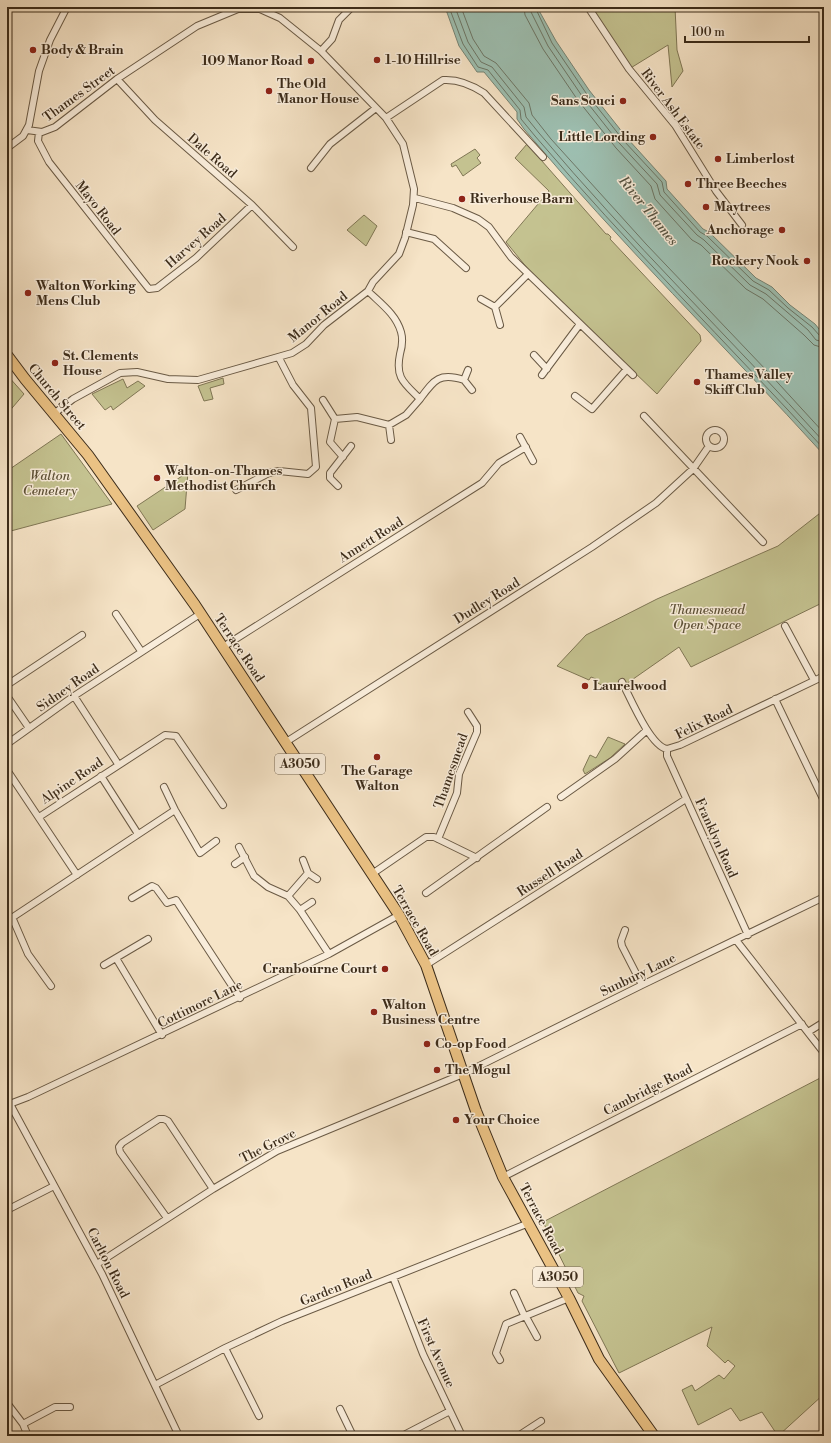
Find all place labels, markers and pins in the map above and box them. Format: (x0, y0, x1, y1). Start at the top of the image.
place label: Body & Brain (41, 42, 124, 58)
marker: Body & Brain (28, 45, 38, 55)
place label: 1-10 Hillrise (385, 52, 461, 68)
place label: 109 Manor Road (202, 53, 303, 69)
marker: 1-10 Hillrise (372, 55, 382, 65)
marker: 109 Manor Road (306, 56, 316, 66)
place label: The Old Manor House (277, 76, 359, 107)
marker: The Old Manor House (264, 86, 274, 96)
place label: Sans Souci (551, 93, 615, 109)
marker: Sans Souci (618, 96, 628, 106)
place label: Little Lording (558, 129, 646, 145)
marker: Little Lording (648, 132, 658, 142)
place label: Limberlost (726, 151, 795, 167)
marker: Limberlost (713, 154, 723, 164)
place label: Three Beeches (696, 176, 787, 192)
marker: Three Beeches (683, 179, 693, 189)
place label: Riverhouse Barn (470, 191, 573, 207)
marker: Riverhouse Barn (457, 194, 467, 204)
place label: Maytrees (714, 199, 771, 215)
marker: Maytrees (701, 202, 711, 212)
place label: Anchorage (706, 222, 774, 238)
marker: Anchorage (777, 225, 787, 235)
place label: Rockery Nook (711, 253, 800, 269)
marker: Rockery Nook (802, 256, 812, 266)
place label: Walton Working Mens Club (35, 278, 136, 309)
marker: Walton Working Mens Club (23, 288, 33, 298)
place label: St. Clements House (63, 348, 139, 379)
marker: St. Clements House (50, 358, 60, 368)
place label: Thames Valley Skiff Club (705, 367, 793, 398)
marker: Thames Valley Skiff Club (692, 377, 702, 387)
place label: Walton-on-Thames Methodist Church (164, 463, 283, 494)
marker: Walton-on-Thames Methodist Church (152, 473, 162, 483)
place label: Laurelwood (593, 678, 667, 694)
marker: Laurelwood (580, 681, 590, 691)
marker: The Garage Walton (372, 752, 382, 762)
place label: The Garage Walton (341, 763, 413, 794)
place label: Cranbourne Court (262, 961, 377, 977)
marker: Cranbourne Court (380, 964, 390, 974)
place label: Walton Business Centre (381, 997, 480, 1028)
marker: Walton Business Centre (369, 1007, 379, 1017)
place label: Co-op Food (435, 1036, 507, 1052)
marker: Co-op Food (422, 1039, 432, 1049)
place label: The Mogul (445, 1062, 511, 1078)
marker: The Mogul (432, 1065, 442, 1075)
place label: Your Choice (464, 1112, 540, 1128)
marker: Your Choice (451, 1115, 461, 1125)

